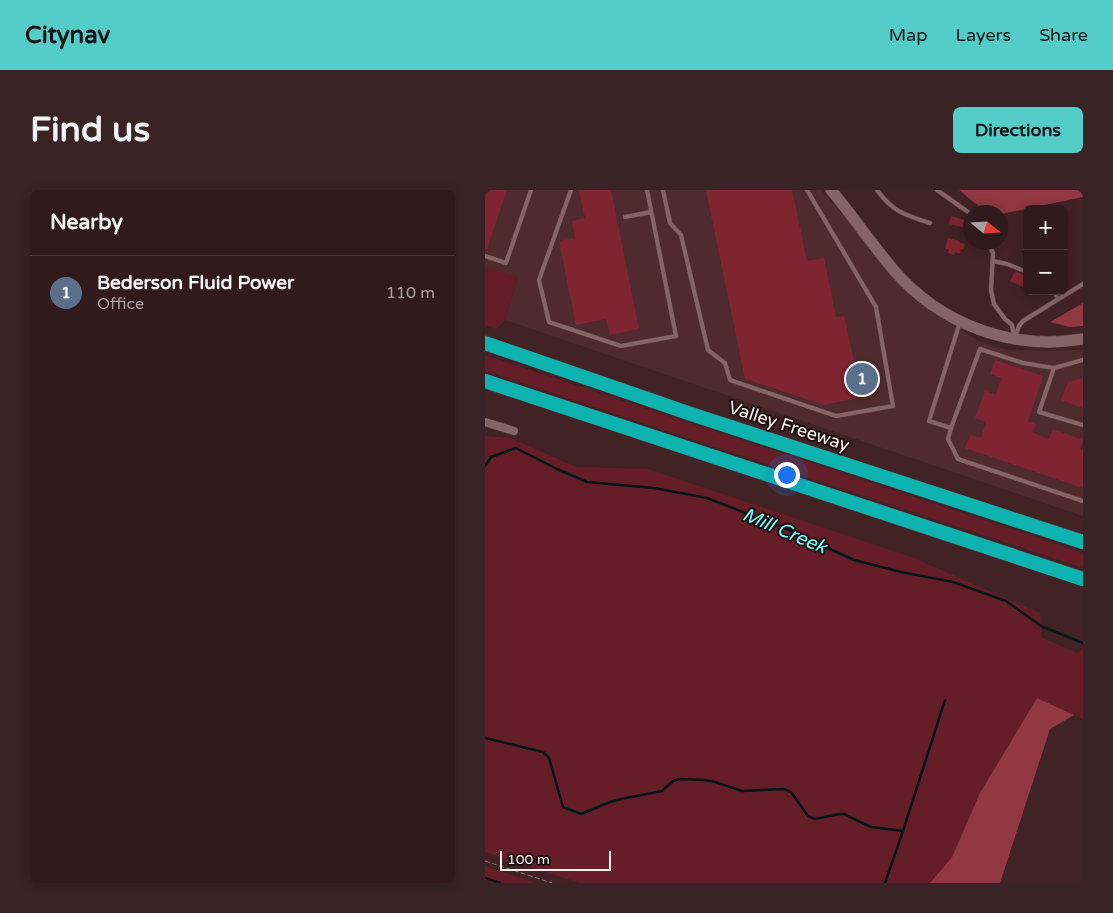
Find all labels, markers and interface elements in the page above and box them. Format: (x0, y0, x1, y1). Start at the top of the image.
text: Citynav (25, 21, 110, 50)
text: Map (889, 24, 928, 46)
text: Layers (956, 24, 1011, 46)
text: Share (1039, 24, 1088, 46)
button: Directions (953, 107, 1083, 153)
text: Find us (30, 109, 150, 151)
north arrow (963, 205, 1008, 250)
map controls (1023, 205, 1068, 295)
button: + (1023, 205, 1068, 250)
text: Nearby (50, 210, 123, 235)
button: − (1023, 250, 1068, 295)
text: Bederson Fluid Power (97, 272, 294, 294)
text: 1 (61, 283, 71, 303)
text: 110 m (386, 283, 435, 303)
text: Office (97, 294, 144, 314)
pin: 1 (846, 360, 878, 398)
street label: Valley Freeway (726, 396, 853, 456)
your location (774, 462, 800, 488)
water label: Mill Creek (739, 503, 831, 559)
scale bar (500, 848, 611, 871)
text: 100 m (507, 851, 550, 868)

